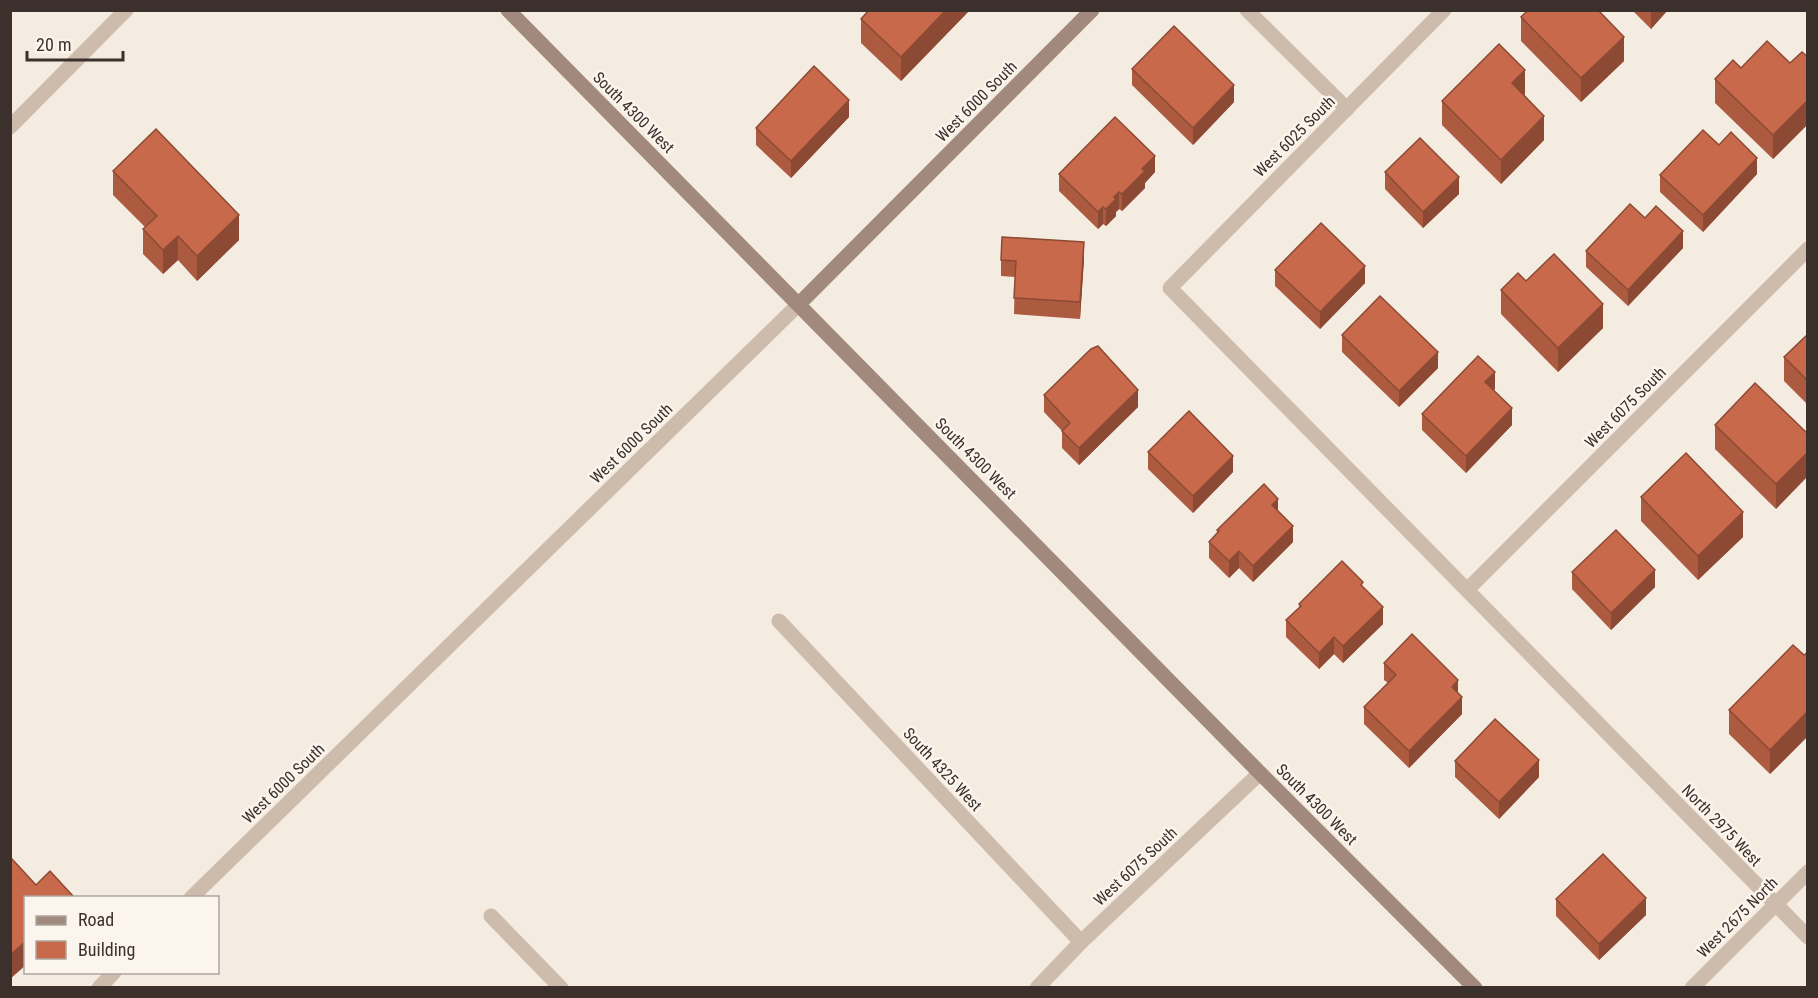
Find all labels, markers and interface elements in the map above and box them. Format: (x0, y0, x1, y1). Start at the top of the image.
scale bar (27, 24, 123, 62)
text: 20 m (36, 34, 71, 55)
street label: West 6000 South (932, 57, 1021, 146)
street label: South 4300 West (589, 68, 678, 157)
street label: West 6025 South (1250, 92, 1339, 181)
street label: West 6075 South (1581, 363, 1670, 452)
street label: West 6000 South (586, 399, 676, 487)
street label: South 4300 West (931, 414, 1020, 503)
street label: South 4325 West (899, 724, 986, 815)
street label: West 6000 South (238, 739, 328, 827)
street label: South 4300 West (1272, 760, 1361, 849)
street label: North 2975 West (1678, 781, 1766, 870)
street label: West 6075 South (1090, 823, 1181, 910)
street label: West 2675 North (1693, 873, 1782, 962)
legend (24, 896, 219, 974)
text: Road (78, 909, 114, 930)
text: Building (78, 939, 135, 960)

